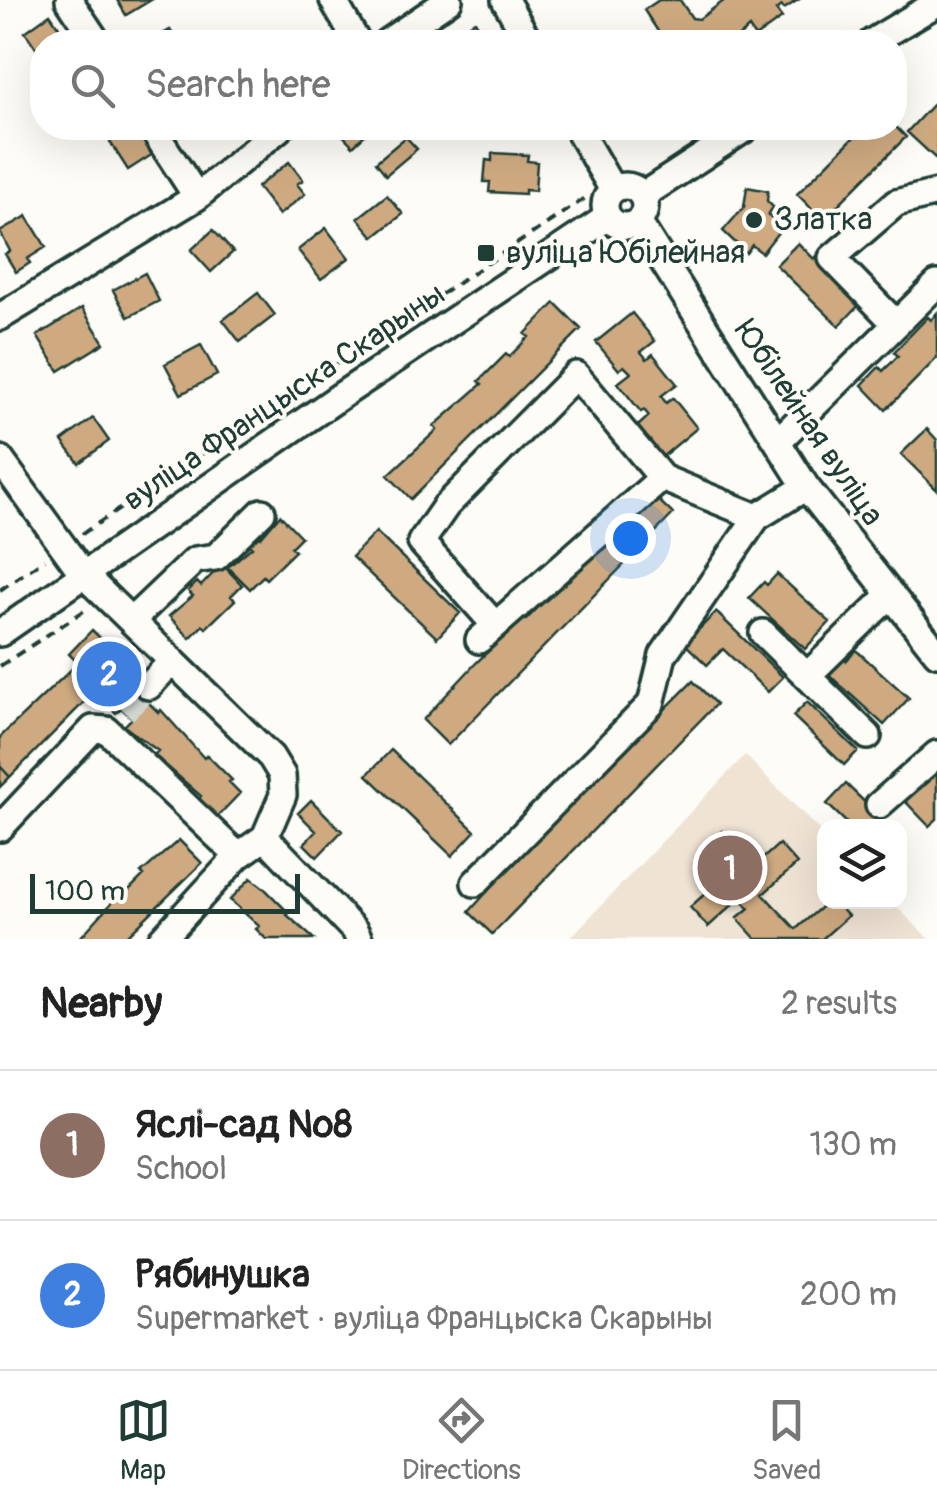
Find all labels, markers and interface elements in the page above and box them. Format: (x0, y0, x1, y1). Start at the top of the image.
search box (30, 30, 907, 140)
icon: search (65, 58, 120, 113)
text: Search here (145, 61, 331, 109)
place label: Златка (774, 200, 872, 240)
marker: Златка (743, 209, 765, 231)
place label: вуліца Юбілейная (506, 233, 745, 273)
marker: вуліца Юбілейная (475, 242, 497, 264)
street label: вуліца Францыска Скарыны (115, 274, 453, 520)
street label: Юбілейная вуліца (726, 313, 892, 533)
your location (605, 513, 656, 564)
pin: 2 (76, 636, 142, 712)
map controls (817, 819, 907, 909)
button: layers (817, 819, 907, 909)
pin: 1 (698, 830, 762, 906)
scale bar (30, 869, 300, 914)
text: 100 m (45, 874, 125, 909)
text: Nearby (40, 978, 162, 1030)
text: 2 results (781, 984, 897, 1024)
text: Яслі-сад №8 (135, 1101, 353, 1149)
text: 1 (66, 1125, 79, 1165)
text: 130 m (809, 1125, 897, 1165)
text: School (135, 1149, 227, 1189)
text: Рябинушка (135, 1251, 310, 1299)
text: 2 (64, 1275, 81, 1315)
text: 200 m (800, 1275, 897, 1315)
text: Supermarket · вуліца Францыска Скарыны (135, 1299, 713, 1339)
tab: Map (116, 1393, 171, 1488)
tab: Directions (402, 1393, 521, 1488)
tab: Saved (752, 1393, 821, 1488)

